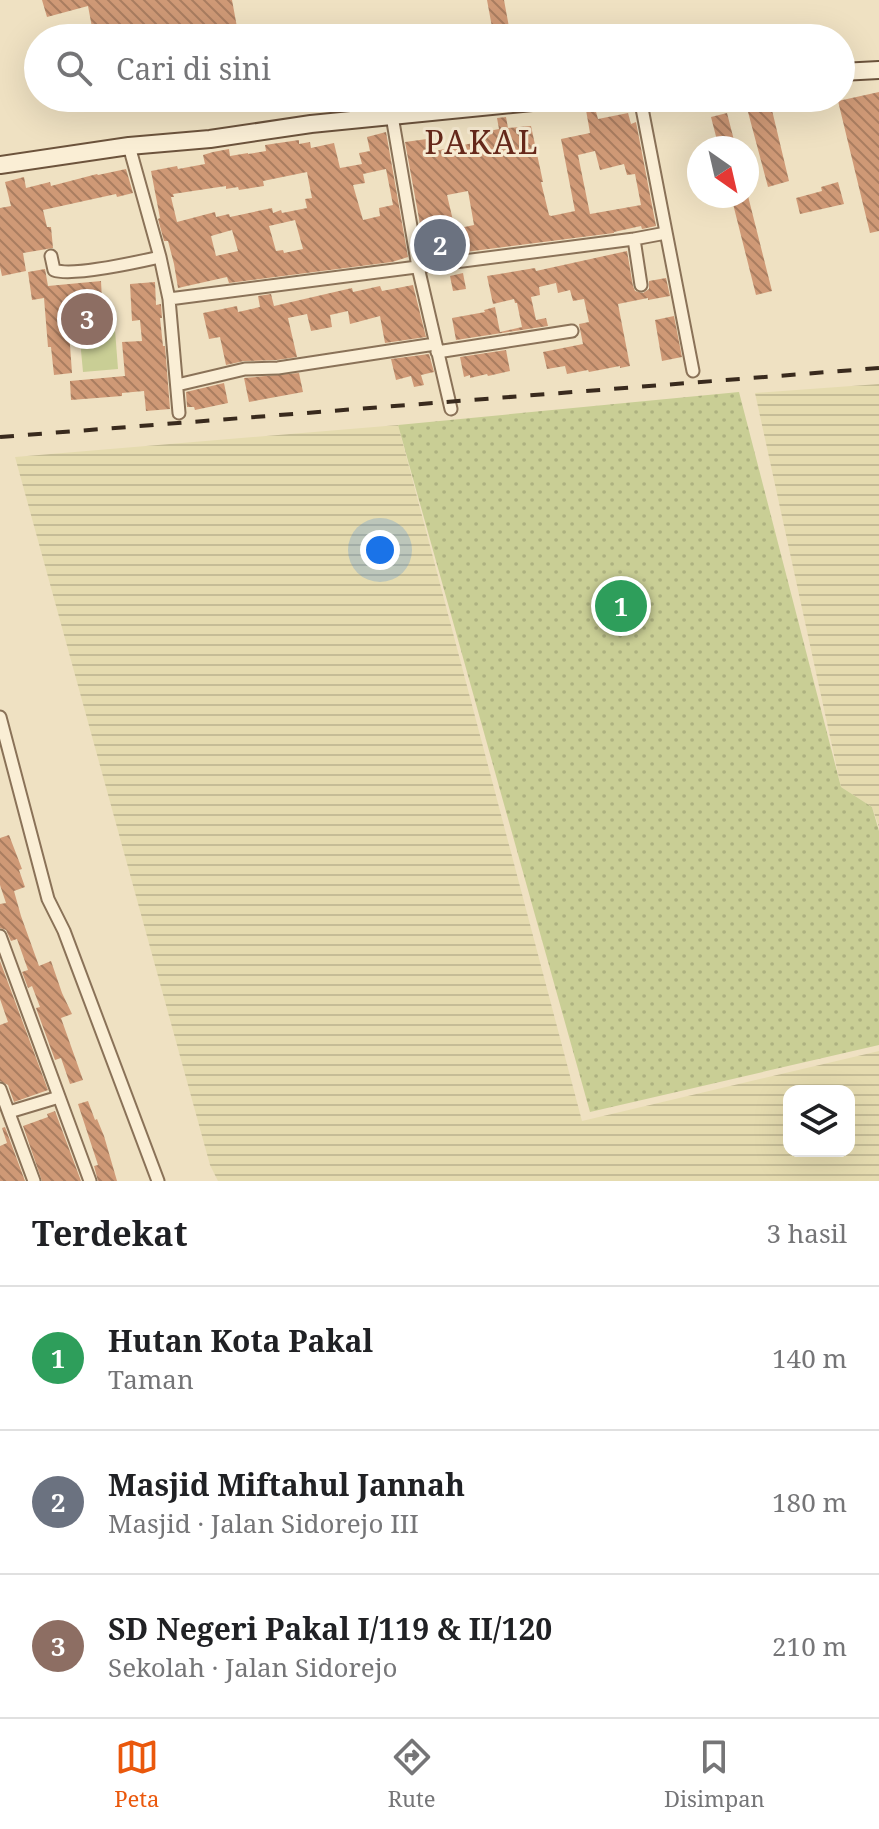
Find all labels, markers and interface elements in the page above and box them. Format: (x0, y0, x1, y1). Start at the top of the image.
search box (24, 24, 855, 112)
icon: search (52, 46, 96, 90)
text: Cari di sini (116, 48, 271, 89)
district label: PAKAL (424, 120, 540, 163)
north arrow (687, 136, 759, 208)
pin: 2 (414, 215, 466, 275)
pin: 3 (61, 289, 113, 349)
your location (360, 530, 400, 570)
pin: 1 (595, 576, 647, 636)
map controls (783, 1085, 855, 1157)
button: layers (783, 1085, 855, 1157)
text: Terdekat (32, 1210, 187, 1256)
text: 3 hasil (766, 1215, 847, 1251)
text: Hutan Kota Pakal (108, 1320, 373, 1361)
text: 1 (51, 1340, 65, 1376)
text: 140 m (772, 1340, 847, 1376)
text: Taman (108, 1361, 194, 1397)
text: Masjid Miftahul Jannah (108, 1464, 465, 1505)
text: 2 (51, 1484, 65, 1520)
text: 180 m (772, 1484, 847, 1520)
text: Masjid · Jalan Sidorejo III (108, 1505, 419, 1541)
text: SD Negeri Pakal I/119 & II/120 (108, 1608, 552, 1649)
text: 3 (51, 1628, 65, 1664)
text: 210 m (772, 1628, 847, 1664)
text: Sekolah · Jalan Sidorejo (108, 1649, 398, 1685)
tab: Peta (114, 1735, 159, 1813)
tab: Rute (388, 1735, 436, 1813)
tab: Disimpan (664, 1735, 765, 1813)

